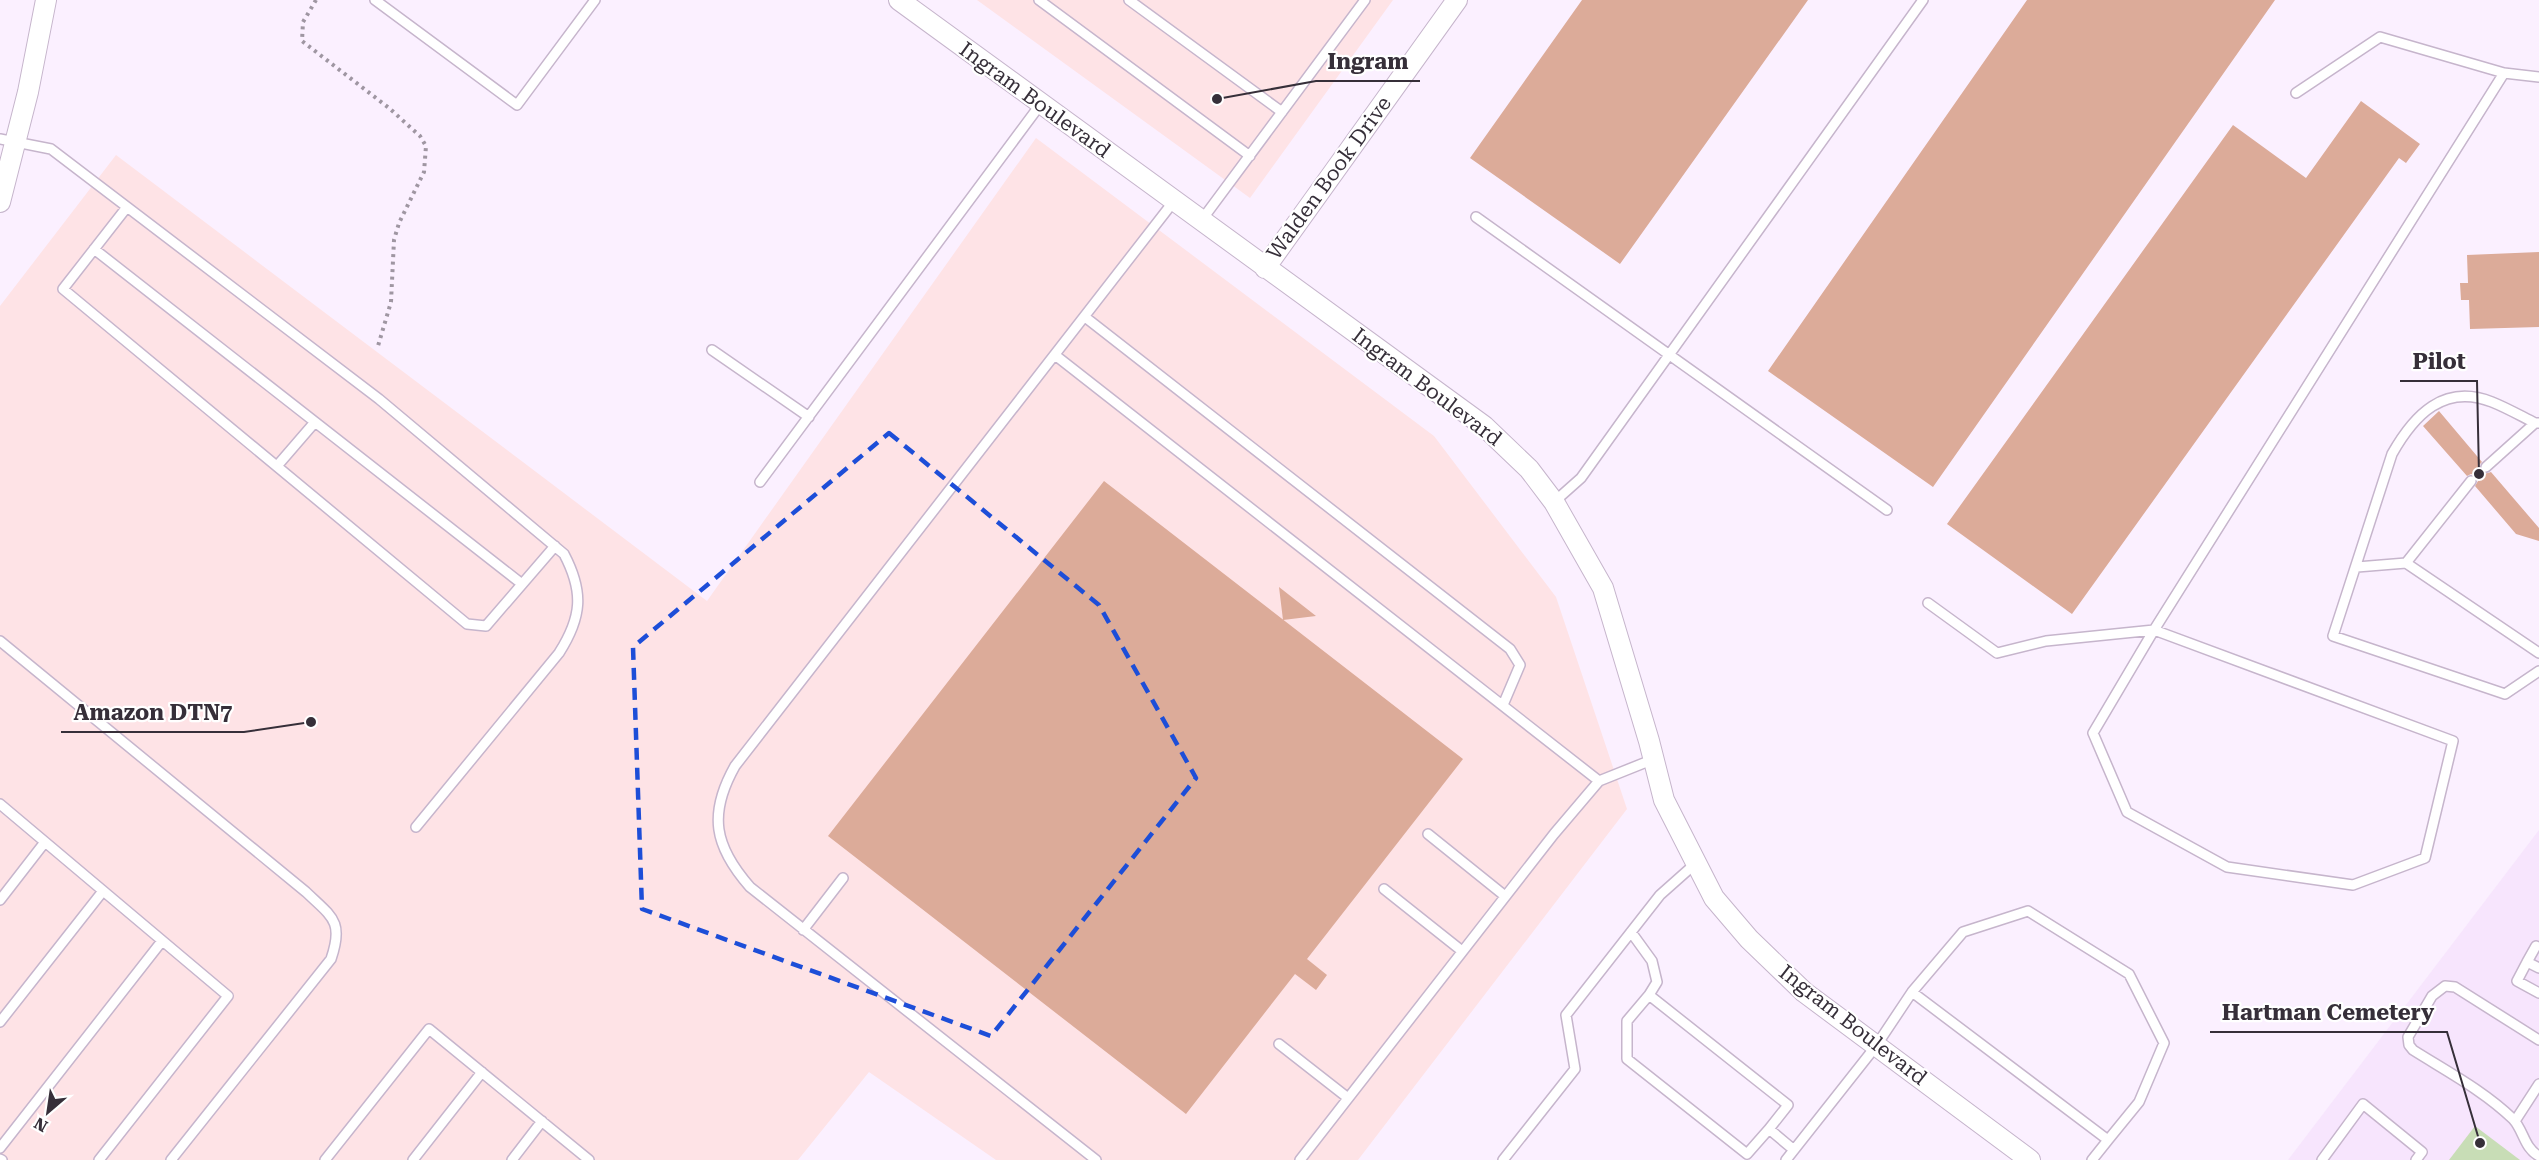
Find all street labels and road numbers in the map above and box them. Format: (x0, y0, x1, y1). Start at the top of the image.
street label: Ingram Boulevard (955, 37, 1116, 163)
street label: Walden Book Drive (1262, 92, 1396, 264)
street label: Ingram Boulevard (1348, 323, 1507, 451)
street label: Ingram Boulevard (1774, 960, 1932, 1090)

